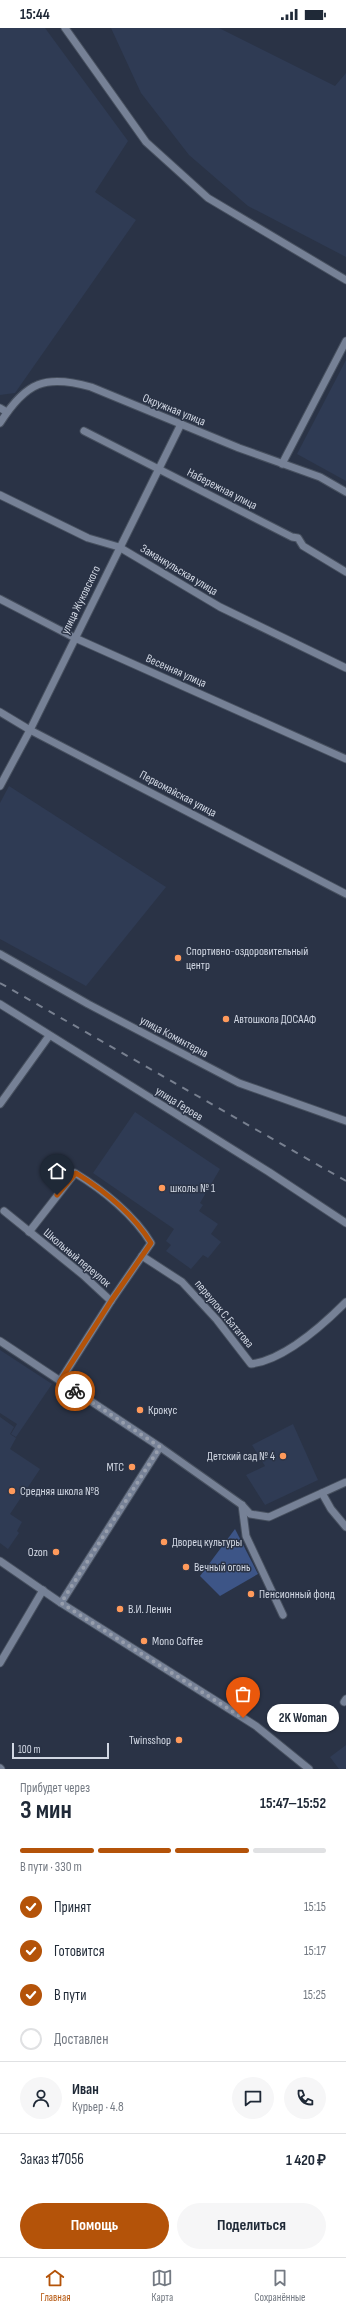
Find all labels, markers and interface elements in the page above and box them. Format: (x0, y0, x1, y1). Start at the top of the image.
text: 15:44 (20, 5, 50, 24)
street label: Окружная улица (140, 391, 208, 430)
street label: Набережная улица (184, 465, 260, 513)
street label: Заманкульская улица (138, 541, 221, 599)
street label: улица Жуковского (58, 563, 104, 637)
street label: Весенняя улица (143, 651, 209, 691)
street label: Первомайская улица (137, 767, 219, 821)
place label: Спортивно-оздоровительный центр (186, 944, 308, 973)
marker: Спортивно-оздоровительный центр (173, 953, 183, 963)
place label: Автошкола ДОСААФ (233, 1012, 316, 1027)
street label: улица Коминтерна (137, 1013, 211, 1061)
marker: Автошкола ДОСААФ (221, 1014, 231, 1024)
street label: улица Героев (152, 1083, 206, 1125)
pin (40, 1154, 74, 1195)
icon: home (46, 1160, 68, 1182)
place label: школы № 1 (170, 1181, 216, 1196)
marker: школы № 1 (157, 1183, 167, 1193)
street label: Школьный переулок (40, 1225, 114, 1291)
street label: переулок С.Батагова (191, 1277, 257, 1351)
courier (55, 1371, 95, 1411)
icon: bike (64, 1380, 86, 1402)
place label: Крокус (148, 1403, 177, 1418)
marker: Крокус (135, 1405, 145, 1415)
place label: Детский сад № 4 (207, 1449, 275, 1464)
marker: Детский сад № 4 (278, 1451, 288, 1461)
place label: МТС (106, 1460, 124, 1475)
marker: МТС (127, 1462, 137, 1472)
place label: Средняя школа №8 (20, 1484, 99, 1499)
marker: Средняя школа №8 (7, 1486, 17, 1496)
place label: Дворец культуры (172, 1535, 242, 1550)
marker: Дворец культуры (159, 1537, 169, 1547)
place label: Ozon (28, 1545, 48, 1560)
marker: Ozon (51, 1547, 61, 1557)
place label: Вечный огонь (194, 1560, 251, 1575)
marker: Вечный огонь (181, 1562, 191, 1572)
place label: Пенсионный фонд (259, 1587, 335, 1602)
marker: Пенсионный фонд (246, 1589, 256, 1599)
place label: В.И. Ленин (128, 1602, 171, 1617)
marker: В.И. Ленин (115, 1604, 125, 1614)
place label: Mono Coffee (152, 1634, 203, 1649)
marker: Mono Coffee (139, 1636, 149, 1646)
pin (226, 1677, 260, 1718)
icon: bag (232, 1683, 254, 1705)
callout: 2K Woman (267, 1704, 339, 1732)
text: 2K Woman (279, 1710, 327, 1726)
place label: Twinsshop (129, 1733, 171, 1748)
marker: Twinsshop (174, 1735, 184, 1745)
scale bar (12, 1741, 109, 1760)
text: 100 m (18, 1743, 40, 1756)
text: Прибудет через (20, 1780, 90, 1796)
text: 15:47–15:52 (260, 1794, 326, 1813)
text: 3 мин (20, 1795, 72, 1826)
text: В пути · 330 m (20, 1859, 82, 1875)
icon: check (20, 1896, 42, 1918)
text: Принят (54, 1898, 91, 1917)
text: 15:15 (304, 1899, 326, 1915)
icon: check (20, 1940, 42, 1962)
text: Готовится (54, 1942, 105, 1961)
text: 15:17 (304, 1943, 326, 1959)
icon: check (20, 1984, 42, 2006)
text: В пути (54, 1986, 86, 2005)
text: 15:25 (303, 1987, 326, 2003)
text: Доставлен (54, 2030, 108, 2049)
button: person (20, 2077, 62, 2119)
button: chat (232, 2077, 274, 2119)
button: phone (284, 2077, 326, 2119)
text: Иван (72, 2080, 99, 2099)
text: Курьер · 4.8 (72, 2099, 124, 2115)
text: Заказ #7056 (20, 2150, 84, 2169)
text: 1 420 ₽ (286, 2151, 326, 2170)
button: Помощь (20, 2203, 169, 2249)
button: Поделиться (177, 2203, 326, 2249)
tab: Главная (40, 2267, 70, 2304)
tab: Карта (151, 2267, 173, 2304)
tab: Сохранённые (254, 2267, 306, 2304)

